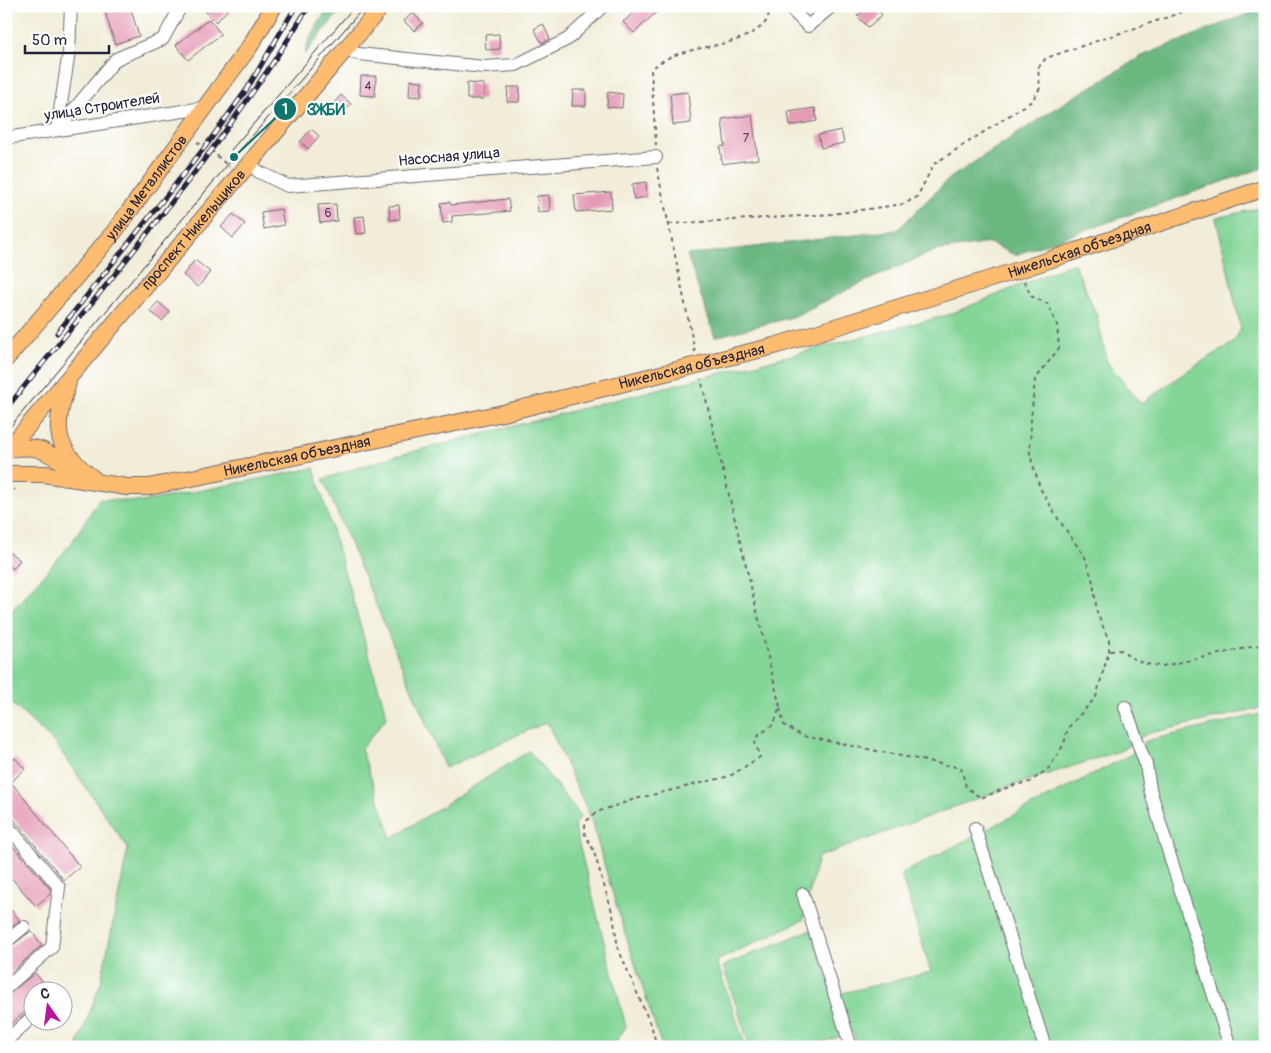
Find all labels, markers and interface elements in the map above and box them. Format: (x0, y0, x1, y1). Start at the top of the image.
scale bar (25, 22, 109, 54)
text: 50 m (32, 31, 67, 50)
house number: 4 (365, 79, 372, 94)
street label: улица Строителей (42, 88, 161, 126)
callout: ЗЖБИ (272, 94, 355, 125)
text: 1 (282, 100, 288, 119)
text: ЗЖБИ (307, 100, 346, 120)
street label: улица Металлистов (101, 131, 192, 245)
house number: 7 (743, 131, 750, 146)
street label: Насосная улица (397, 143, 501, 171)
street label: проспект Никельщиков (137, 165, 250, 294)
house number: 6 (325, 206, 332, 221)
street label: Никельская объездная (1005, 217, 1154, 282)
street label: Никельская объездная (617, 339, 767, 394)
street label: Никельская объездная (221, 431, 372, 481)
north arrow (22, 980, 72, 1030)
text: С (39, 984, 52, 1003)

